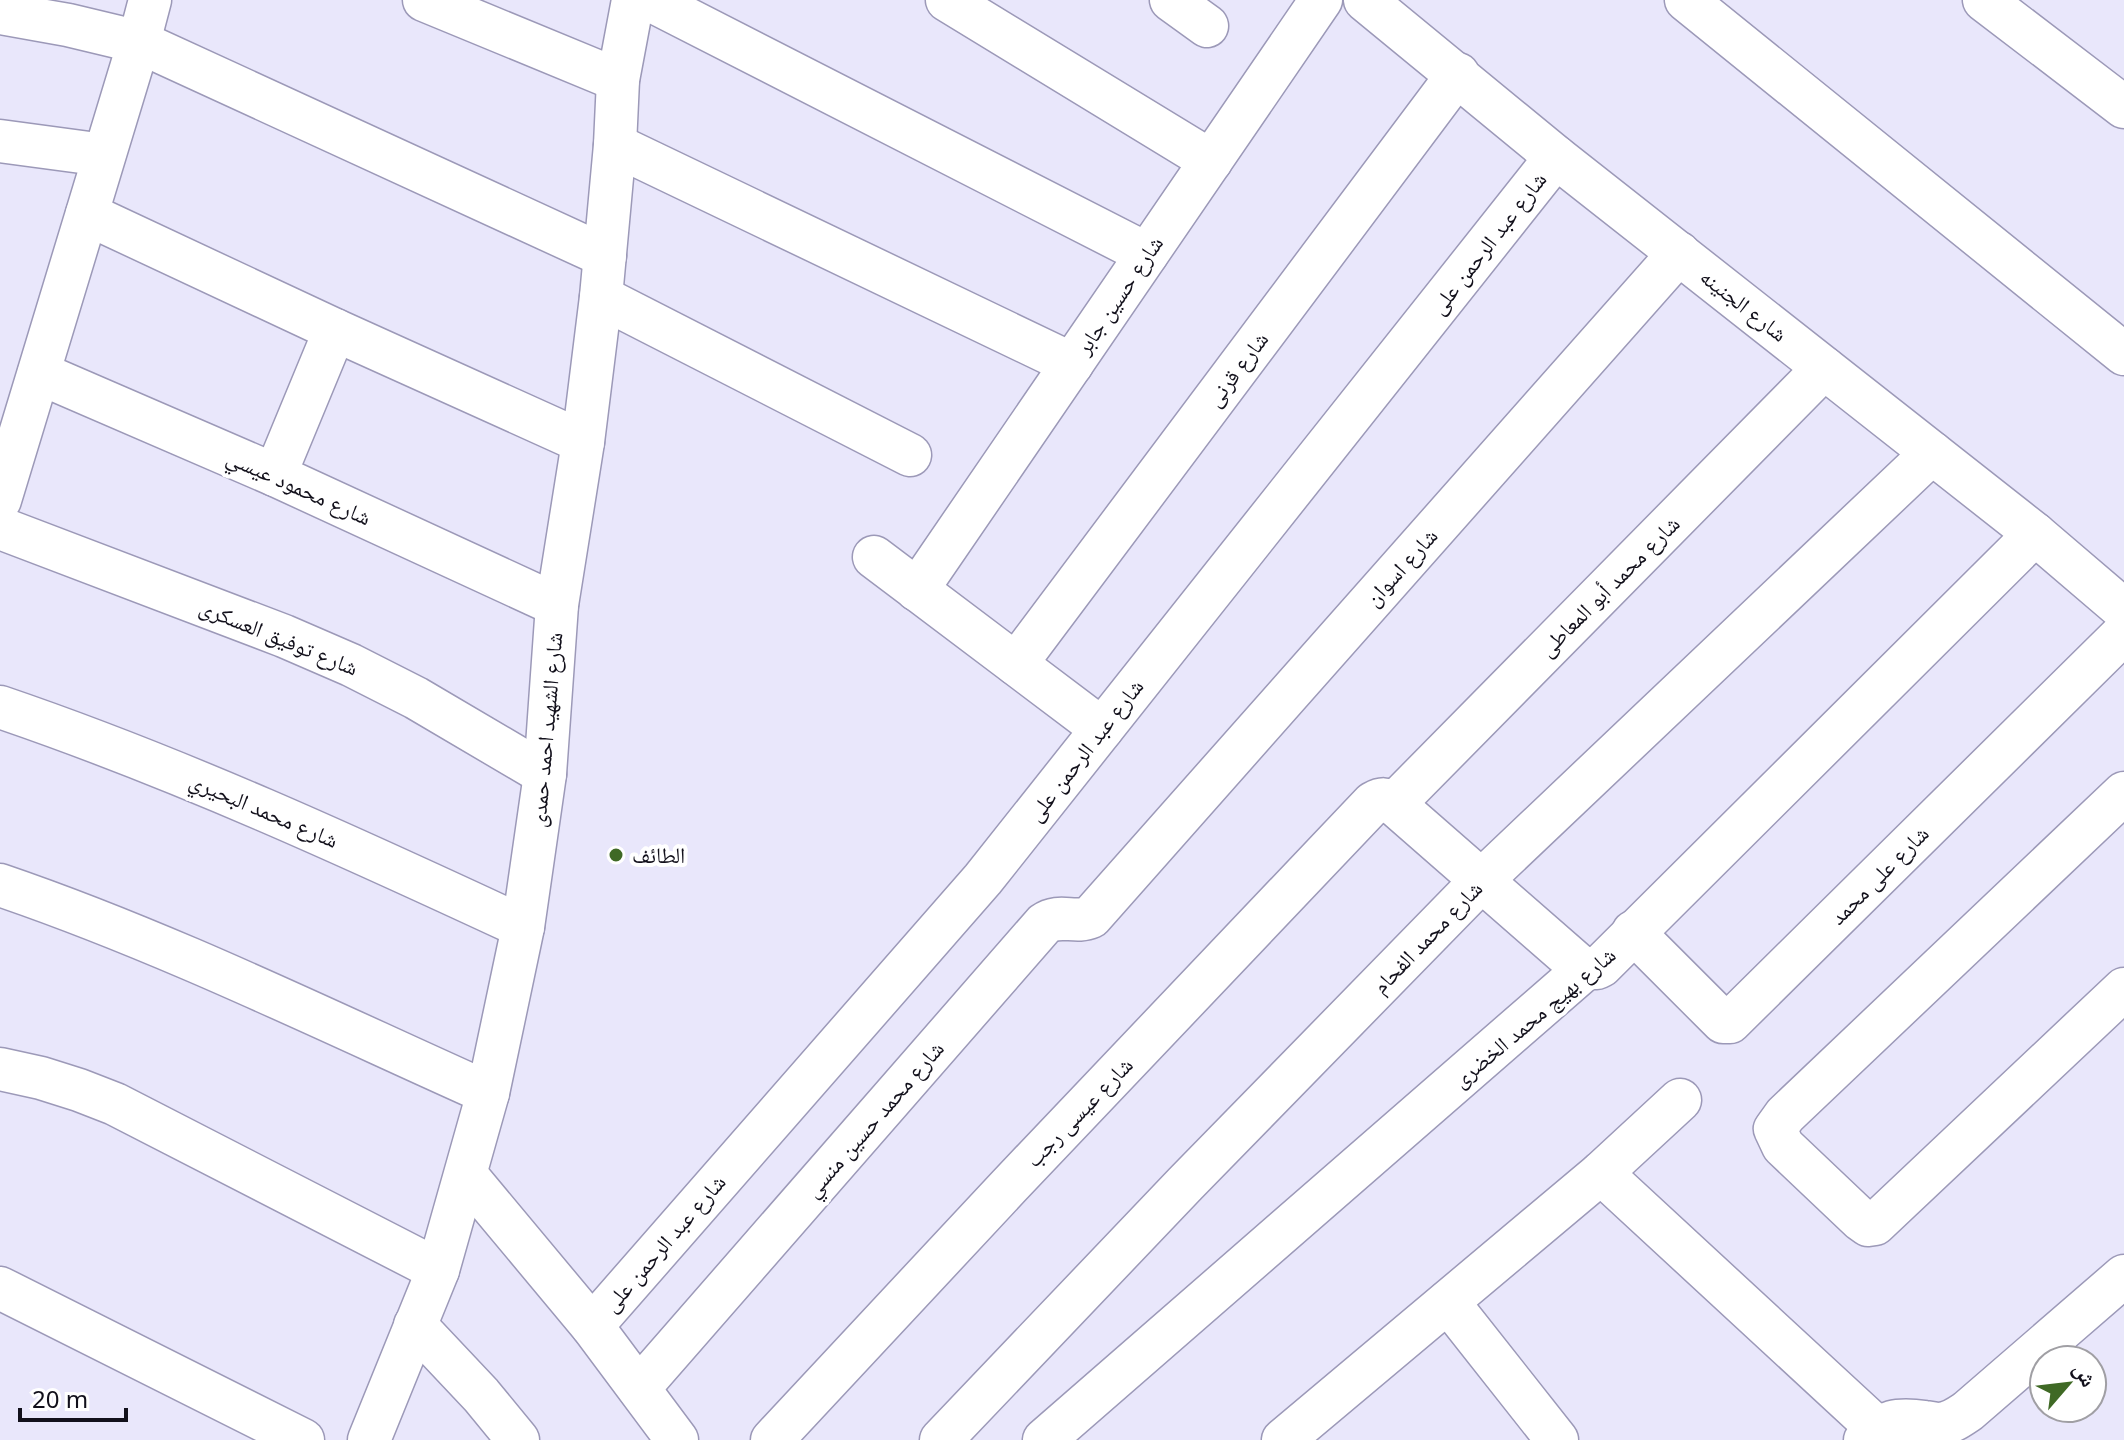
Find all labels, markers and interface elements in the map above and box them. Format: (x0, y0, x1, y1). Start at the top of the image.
street label: شارع عبد الرحمن على (1422, 165, 1552, 320)
street label: شارع حسين جابر (1067, 229, 1169, 361)
street label: شارع الجنينه (1695, 261, 1794, 348)
street label: شارع قرنى (1198, 325, 1274, 412)
street label: شارع محمود عيسي (221, 441, 376, 535)
street label: شارع محمد أبو المعاطى (1531, 508, 1685, 662)
street label: شارع اسوان (1357, 521, 1443, 612)
street label: شارع توفيق العسكرى (196, 591, 363, 682)
street label: شارع الشهيد احمد حمدى (522, 631, 568, 829)
street label: شارع عبد الرحمن على (1019, 672, 1149, 827)
street label: شارع محمد البحيري (184, 764, 343, 857)
street label: شارع على محمد (1822, 818, 1935, 931)
place label: الطائف (632, 839, 685, 869)
marker: الطائف (607, 846, 625, 864)
street label: شارع محمد الفحام (1364, 873, 1489, 1000)
street label: شارع بهيج محمد الخضرى (1445, 939, 1621, 1093)
street label: شارع محمد حسين منسي (797, 1034, 952, 1206)
street label: شارع عيسى رجب (1018, 1050, 1139, 1173)
street label: شارع عبد الرحمن على (595, 1167, 731, 1318)
north arrow (2028, 1344, 2108, 1424)
text: ش (2068, 1357, 2105, 1391)
scale bar (20, 1372, 126, 1422)
text: 20 m (32, 1382, 88, 1415)

